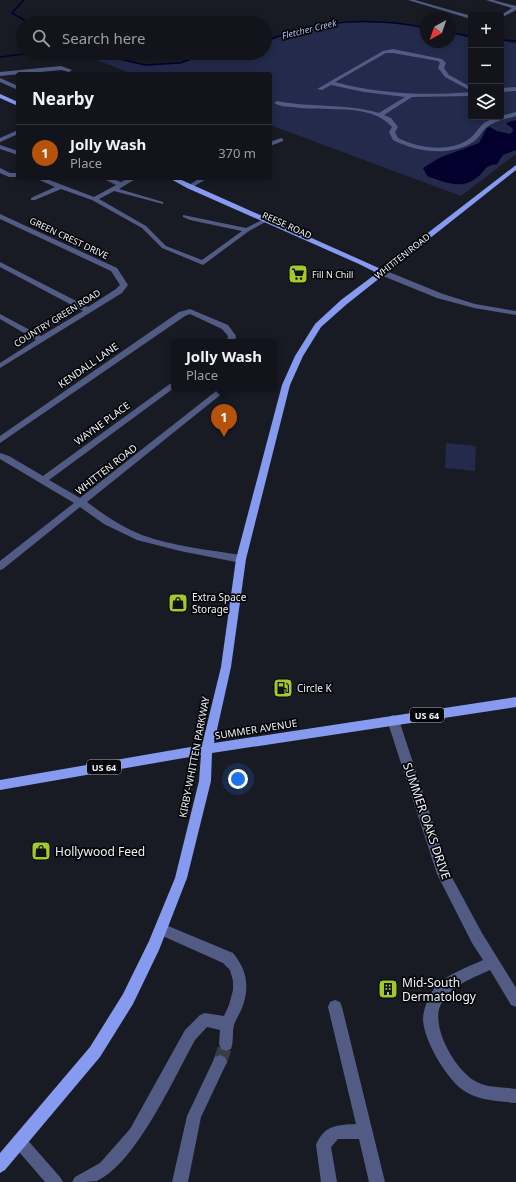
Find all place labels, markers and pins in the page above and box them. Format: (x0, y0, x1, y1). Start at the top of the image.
supermarket icon: Fill N Chill (287, 263, 309, 285)
place label: Fill N Chill (312, 268, 353, 281)
pin: 1 (211, 404, 237, 437)
place label: Extra Space Storage (192, 590, 247, 616)
shop icon: Extra Space Storage (167, 592, 189, 614)
fuel station icon: Circle K (272, 677, 294, 699)
place label: Circle K (297, 681, 332, 695)
shop icon: Hollywood Feed (30, 840, 52, 862)
place label: Hollywood Feed (55, 843, 145, 860)
place label: Mid-South Dermatology (402, 974, 477, 1005)
building icon: Mid-South Dermatology (377, 978, 399, 1000)

